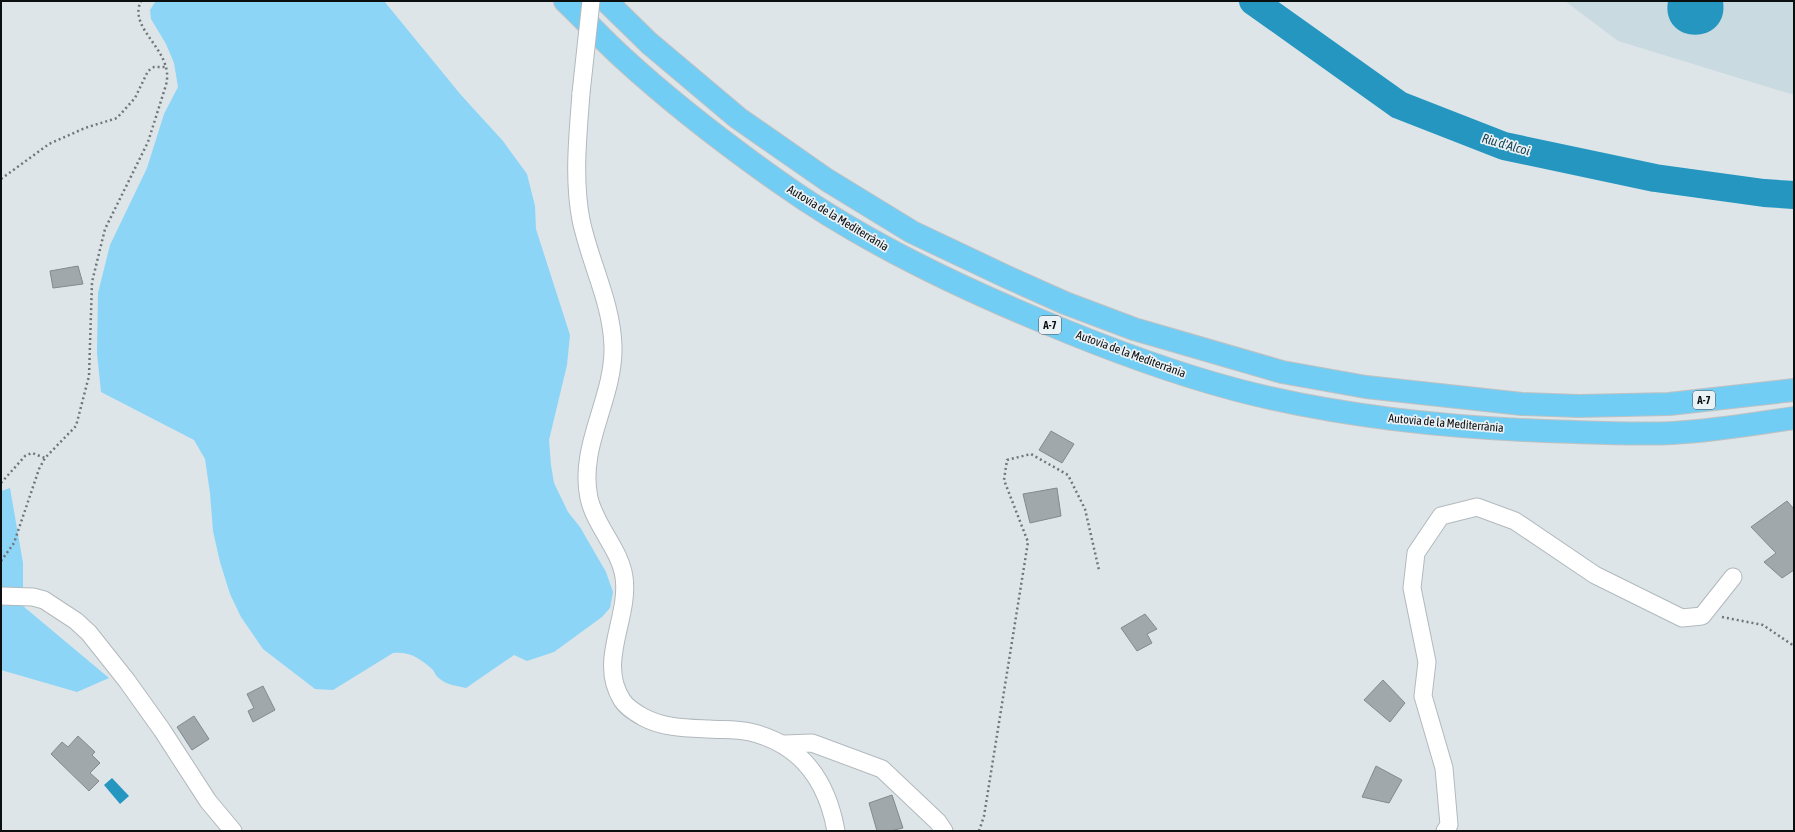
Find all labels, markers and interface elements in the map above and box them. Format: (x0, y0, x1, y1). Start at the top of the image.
water label: Riu d'Alcoi (1480, 130, 1532, 158)
street label: Autovia de la Mediterrània (785, 182, 891, 254)
road number: A-7 (1039, 316, 1061, 334)
street label: Autovia de la Mediterrània (1074, 328, 1188, 380)
road number: A-7 (1693, 391, 1715, 409)
street label: Autovia de la Mediterrània (1388, 411, 1504, 435)

